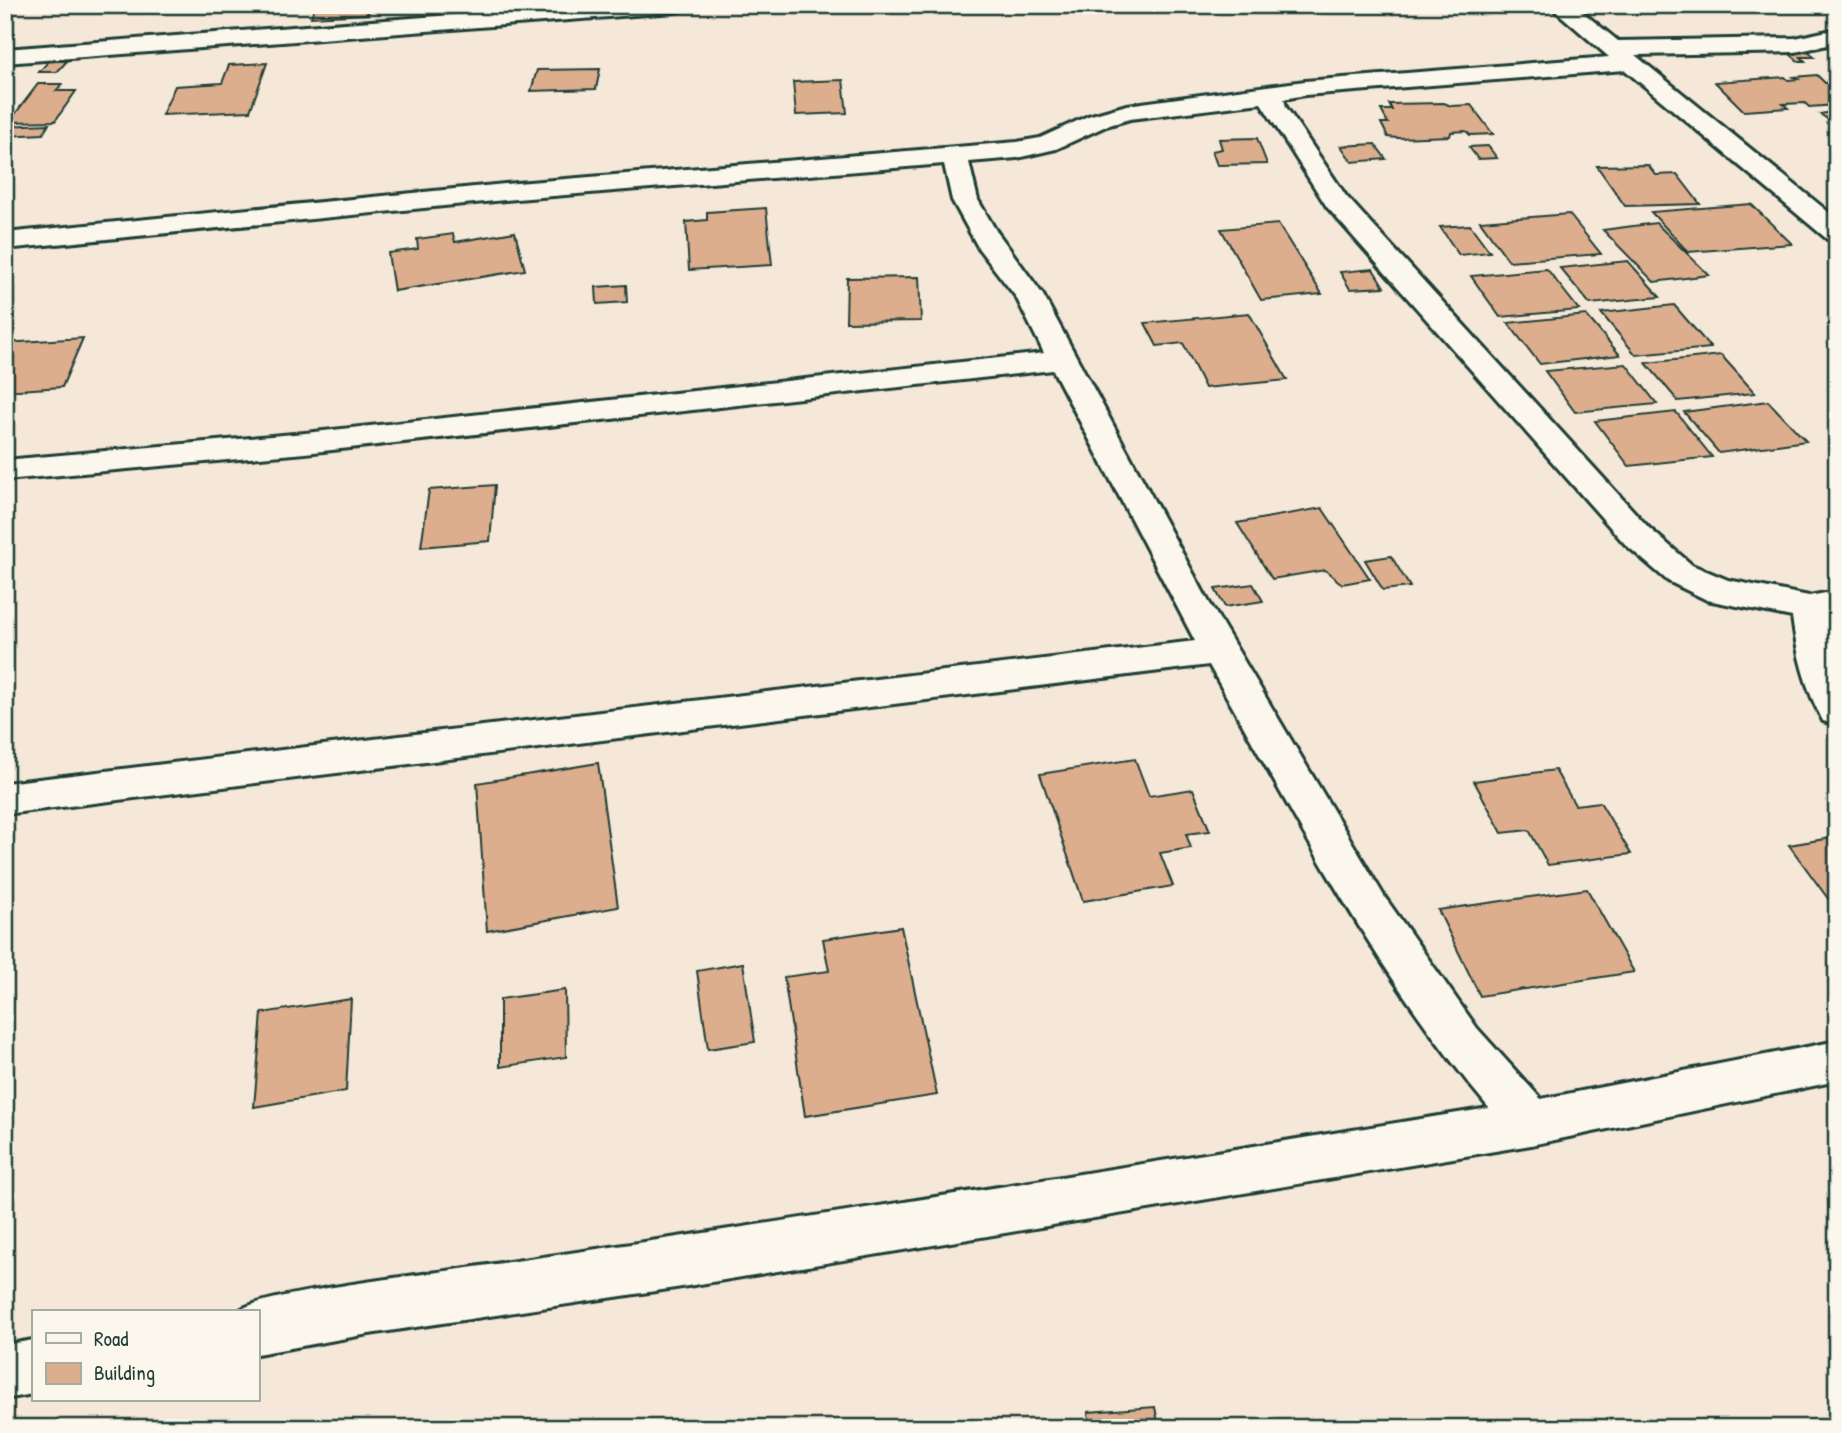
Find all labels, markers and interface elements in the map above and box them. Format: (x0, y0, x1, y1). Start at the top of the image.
legend (32, 1310, 259, 1402)
text: Road (94, 1324, 128, 1353)
text: Building (94, 1358, 155, 1387)

